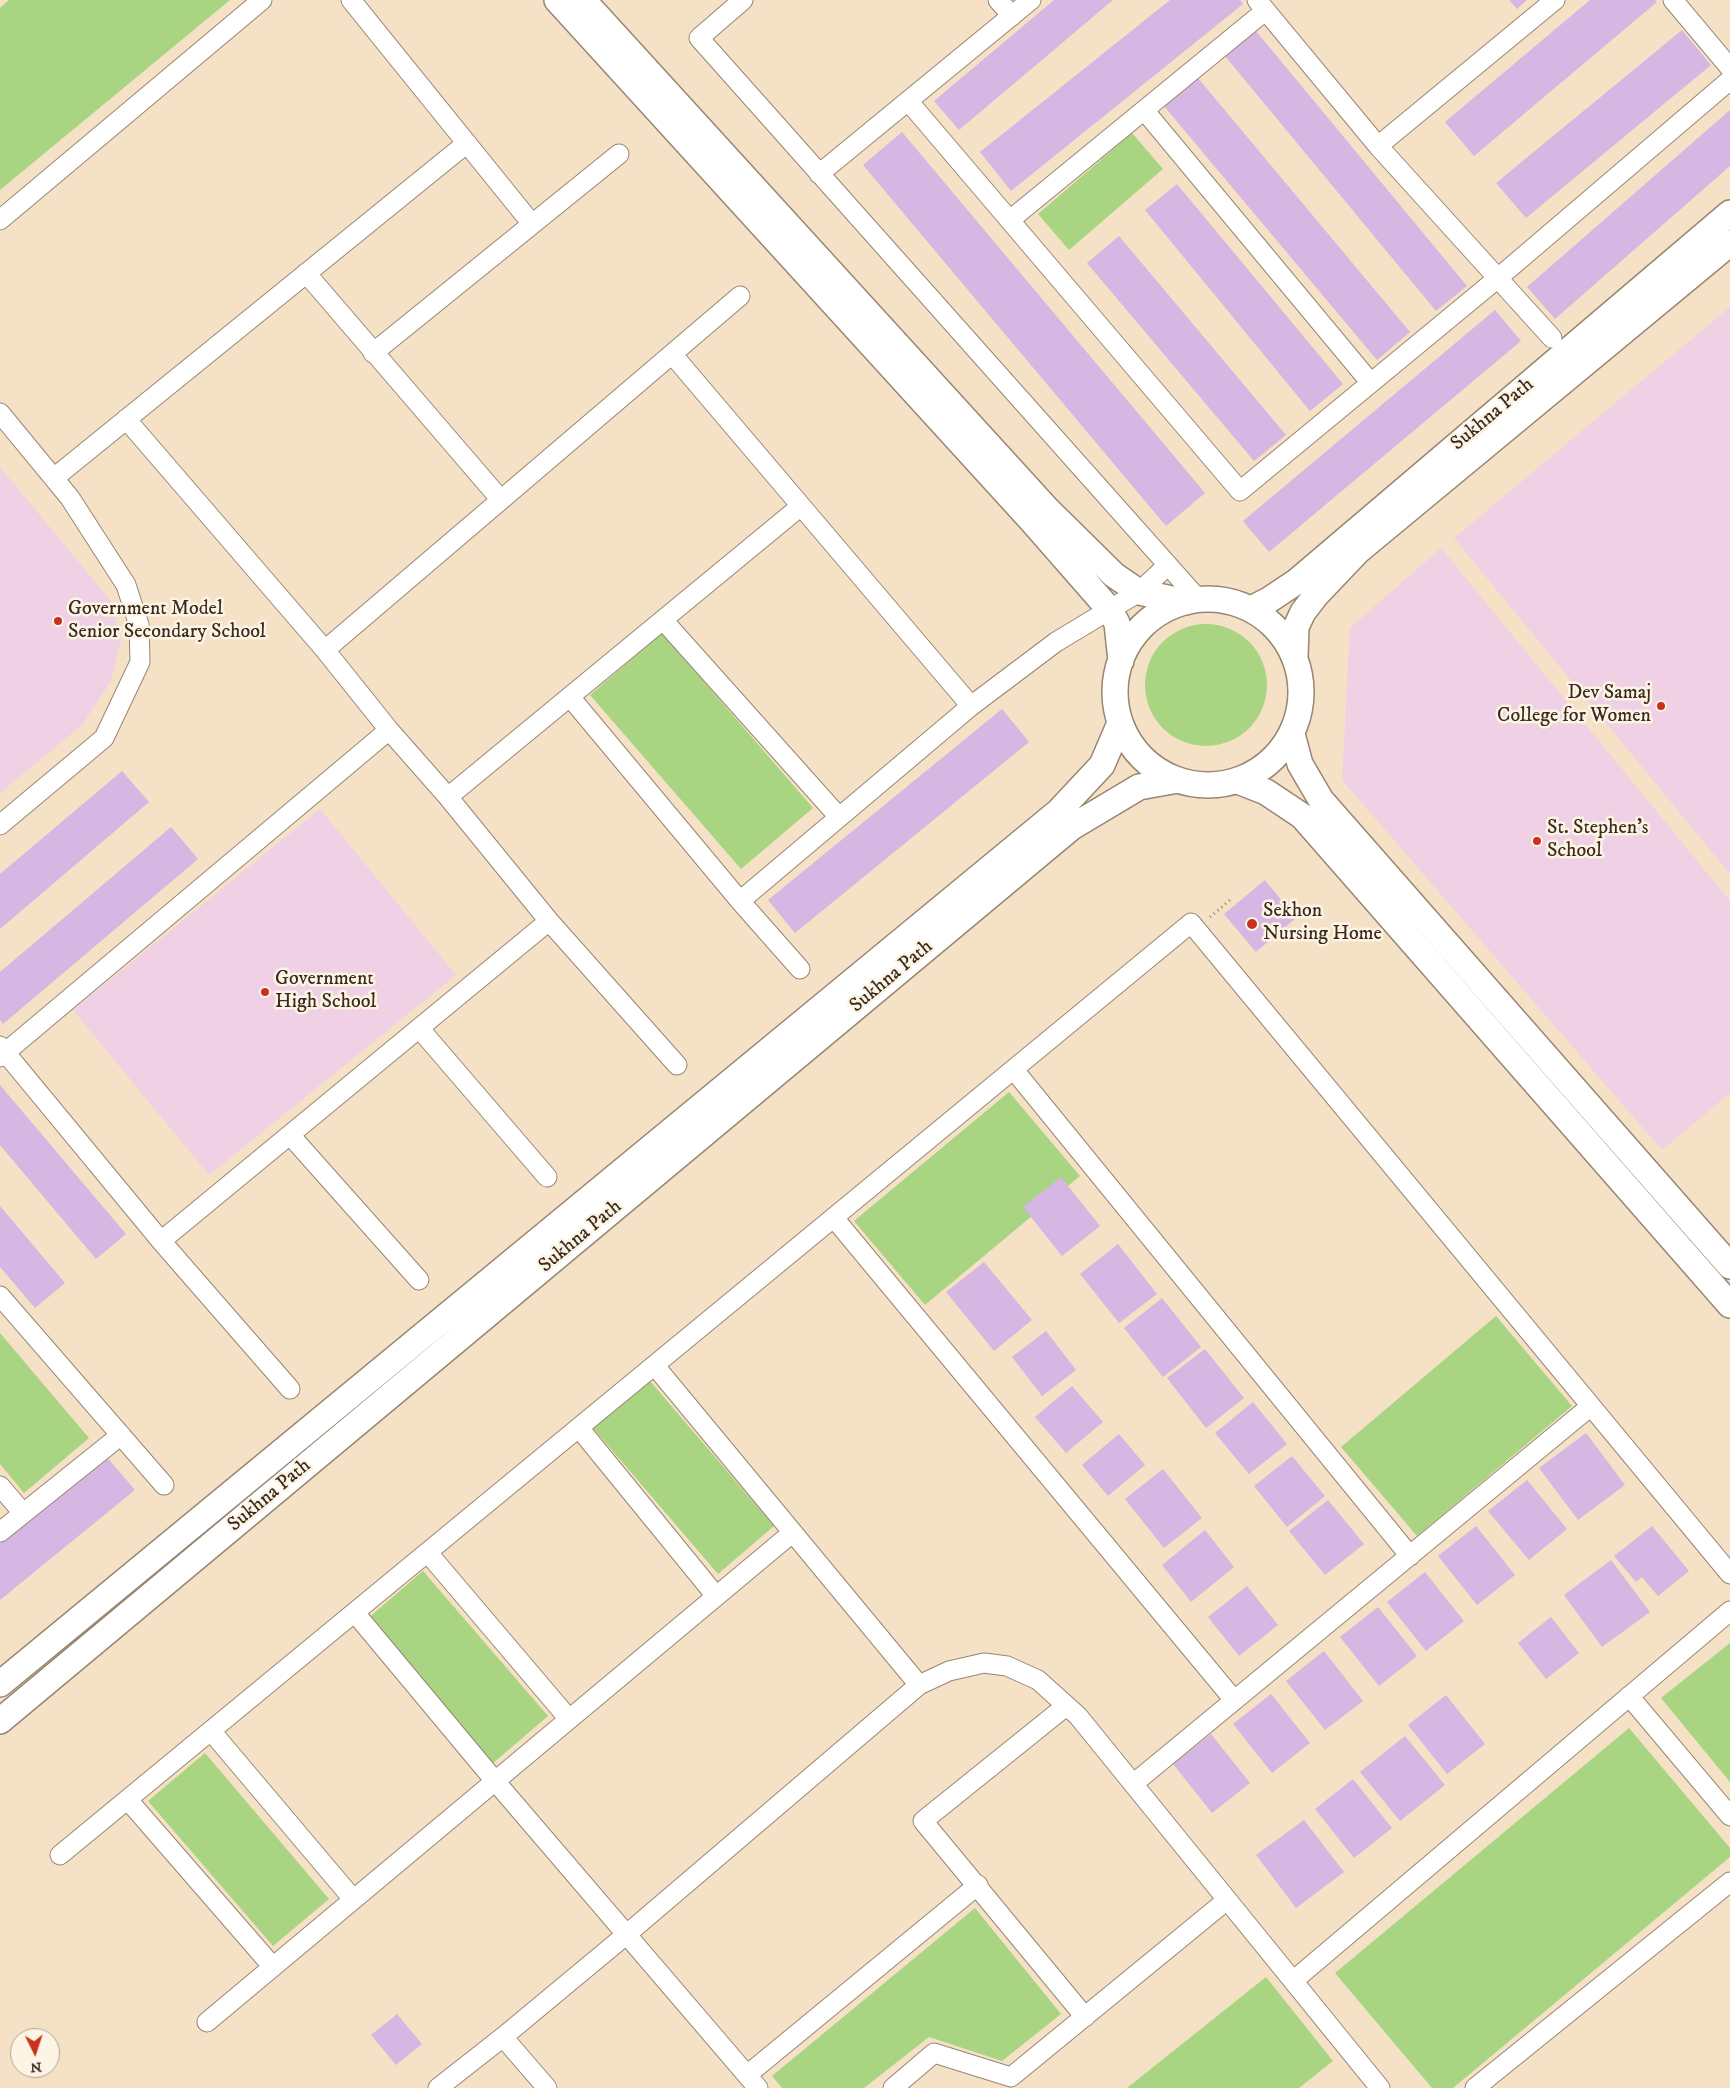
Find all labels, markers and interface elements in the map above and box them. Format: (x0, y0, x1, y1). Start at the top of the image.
street label: Sukhna Path (1447, 373, 1539, 457)
place label: Government Model Senior Secondary School (68, 598, 266, 645)
marker: Government Model Senior Secondary School (52, 615, 64, 627)
place label: Dev Samaj College for Women (1497, 682, 1651, 729)
marker: Dev Samaj College for Women (1655, 700, 1667, 712)
place label: St. Stephen's School (1547, 817, 1649, 864)
marker: St. Stephen's School (1531, 835, 1543, 847)
place label: Sekhon Nursing Home (1263, 900, 1382, 947)
marker: Sekhon Nursing Home (1245, 917, 1259, 931)
street label: Sukhna Path (846, 935, 938, 1019)
place label: Government High School (275, 968, 376, 1015)
marker: Government High School (259, 986, 271, 998)
street label: Sukhna Path (535, 1195, 627, 1279)
street label: Sukhna Path (224, 1454, 316, 1538)
north arrow (10, 2028, 60, 2078)
text: N (30, 2058, 42, 2076)

